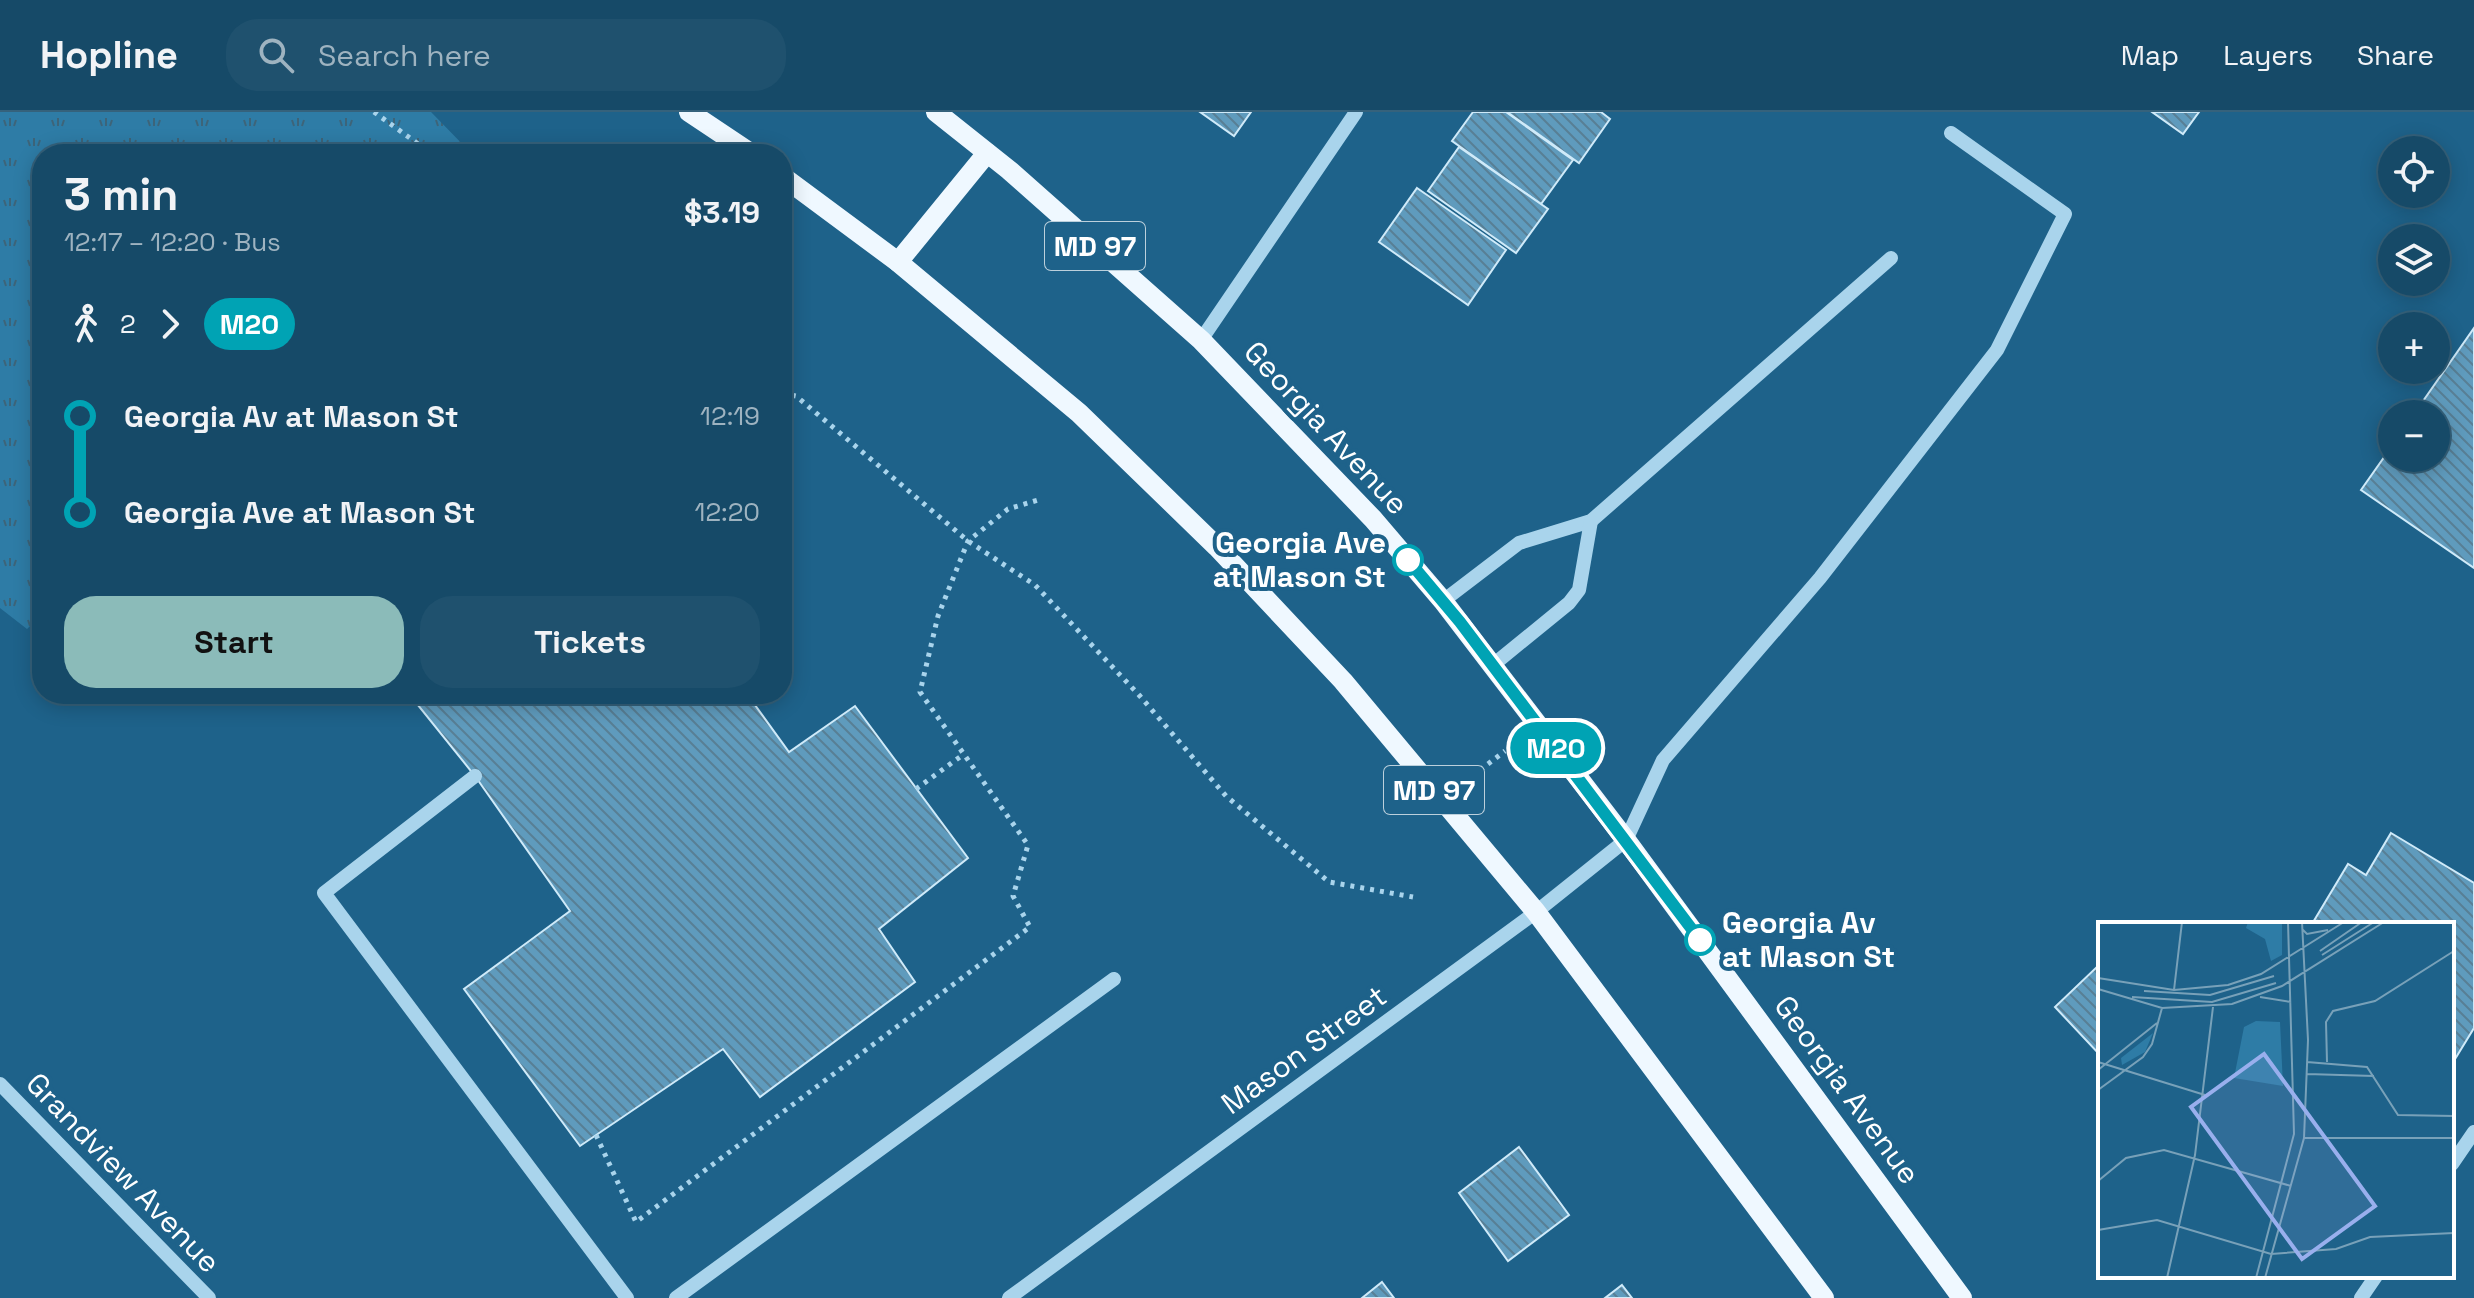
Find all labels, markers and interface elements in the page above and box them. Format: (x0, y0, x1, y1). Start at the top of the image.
search box (226, 19, 786, 91)
text: Hopline (40, 31, 178, 79)
icon: search (254, 33, 298, 77)
text: Search here (318, 36, 491, 75)
text: Map (2121, 37, 2179, 73)
text: Layers (2223, 37, 2313, 73)
text: Share (2357, 37, 2434, 73)
map controls (2378, 136, 2450, 472)
button: locate (2378, 136, 2450, 208)
text: 3 min (64, 167, 178, 223)
text: $3.19 (684, 193, 760, 232)
road number: MD 97 (1045, 222, 1145, 270)
button: layers (2378, 224, 2450, 296)
text: 12:17 – 12:20 · Bus (64, 225, 281, 259)
icon: walk (64, 302, 108, 346)
icon: forward (148, 302, 192, 346)
text: M20 (220, 306, 279, 342)
text: 2 (120, 307, 136, 341)
button: + (2378, 312, 2450, 384)
street label: Georgia Avenue (1236, 332, 1417, 523)
text: Georgia Av at Mason St (124, 397, 459, 436)
text: 12:19 (700, 399, 760, 433)
button: − (2378, 400, 2450, 472)
text: Georgia Ave at Mason St (124, 493, 476, 532)
text: 12:20 (695, 495, 760, 529)
place label: Georgia Ave at Mason St (1213, 523, 1386, 596)
marker: Georgia Ave at Mason St (1393, 545, 1423, 575)
button: Start (64, 596, 404, 688)
button: Tickets (420, 596, 760, 688)
line badge: M20 (1510, 722, 1602, 774)
text: M20 (1526, 730, 1586, 766)
road number: MD 97 (1384, 766, 1484, 814)
place label: Georgia Av at Mason St (1722, 903, 1895, 976)
inset map (2098, 922, 2454, 1278)
marker: Georgia Av at Mason St (1685, 925, 1715, 955)
street label: Mason Street (1213, 976, 1394, 1123)
street label: Georgia Avenue (1766, 988, 1929, 1192)
street label: Grandview Avenue (18, 1064, 229, 1281)

